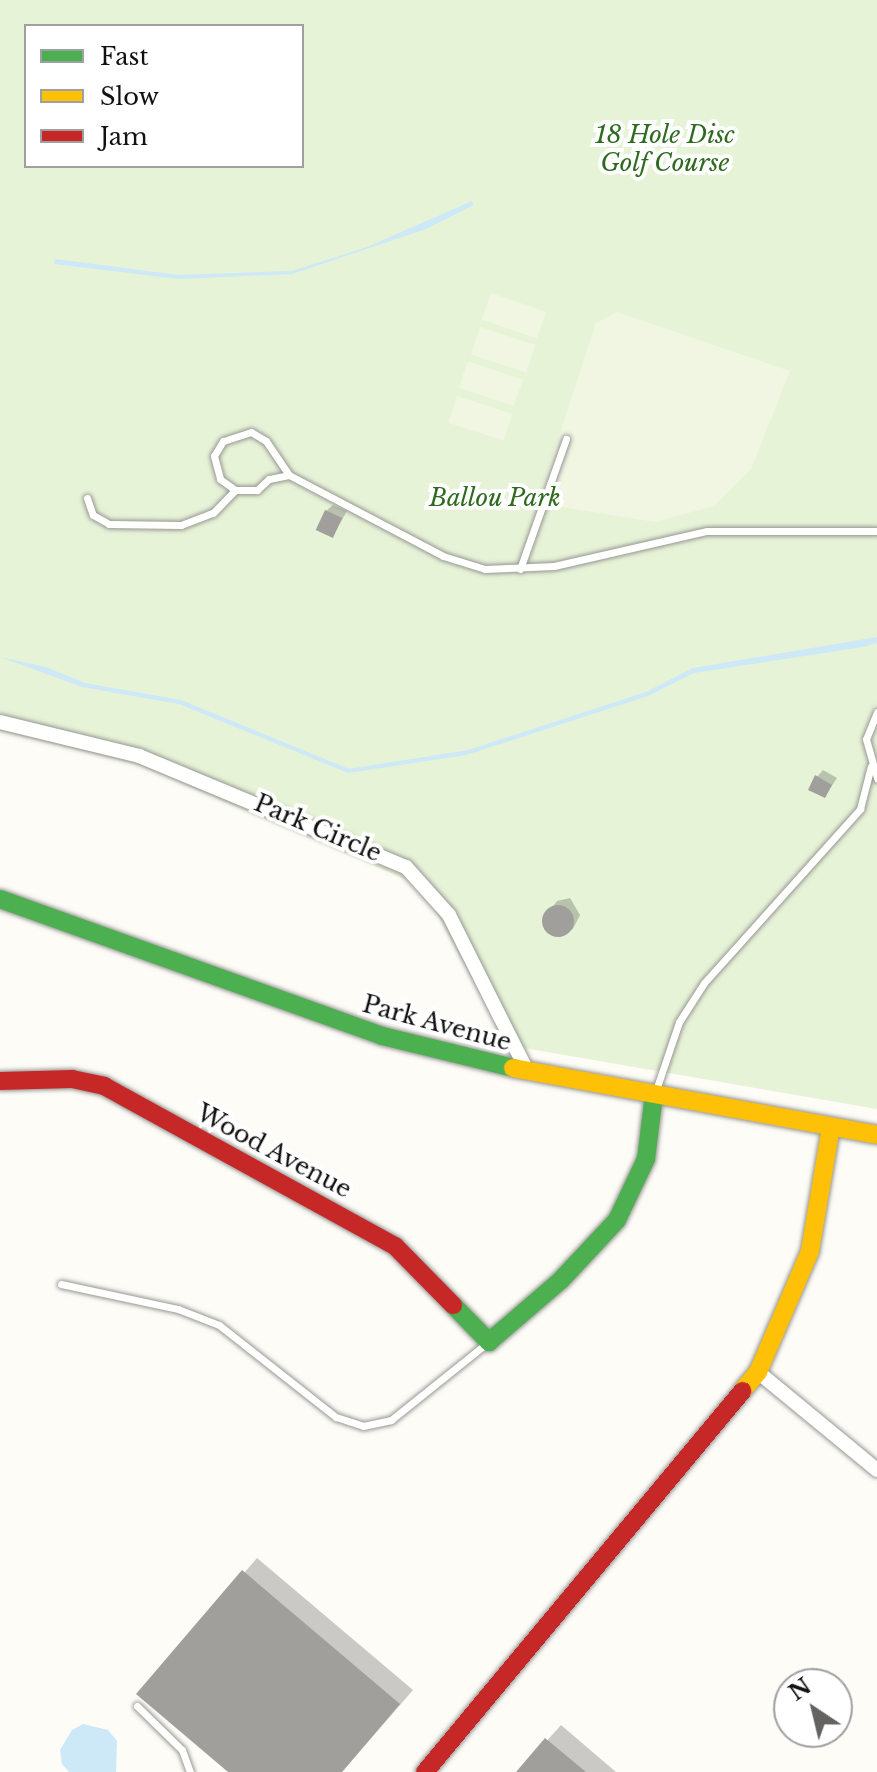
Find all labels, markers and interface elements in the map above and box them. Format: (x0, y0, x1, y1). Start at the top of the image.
legend (24, 24, 304, 168)
text: Fast (100, 42, 148, 71)
text: Slow (100, 82, 159, 111)
park label: 18 Hole Disc Golf Course (595, 121, 735, 177)
text: Jam (100, 122, 148, 151)
park label: Ballou Park (429, 484, 561, 512)
street label: Park Circle (250, 788, 386, 868)
street label: Park Avenue (359, 989, 515, 1057)
street label: Wood Avenue (191, 1098, 357, 1204)
north arrow (773, 1668, 853, 1748)
text: N (784, 1673, 816, 1707)

